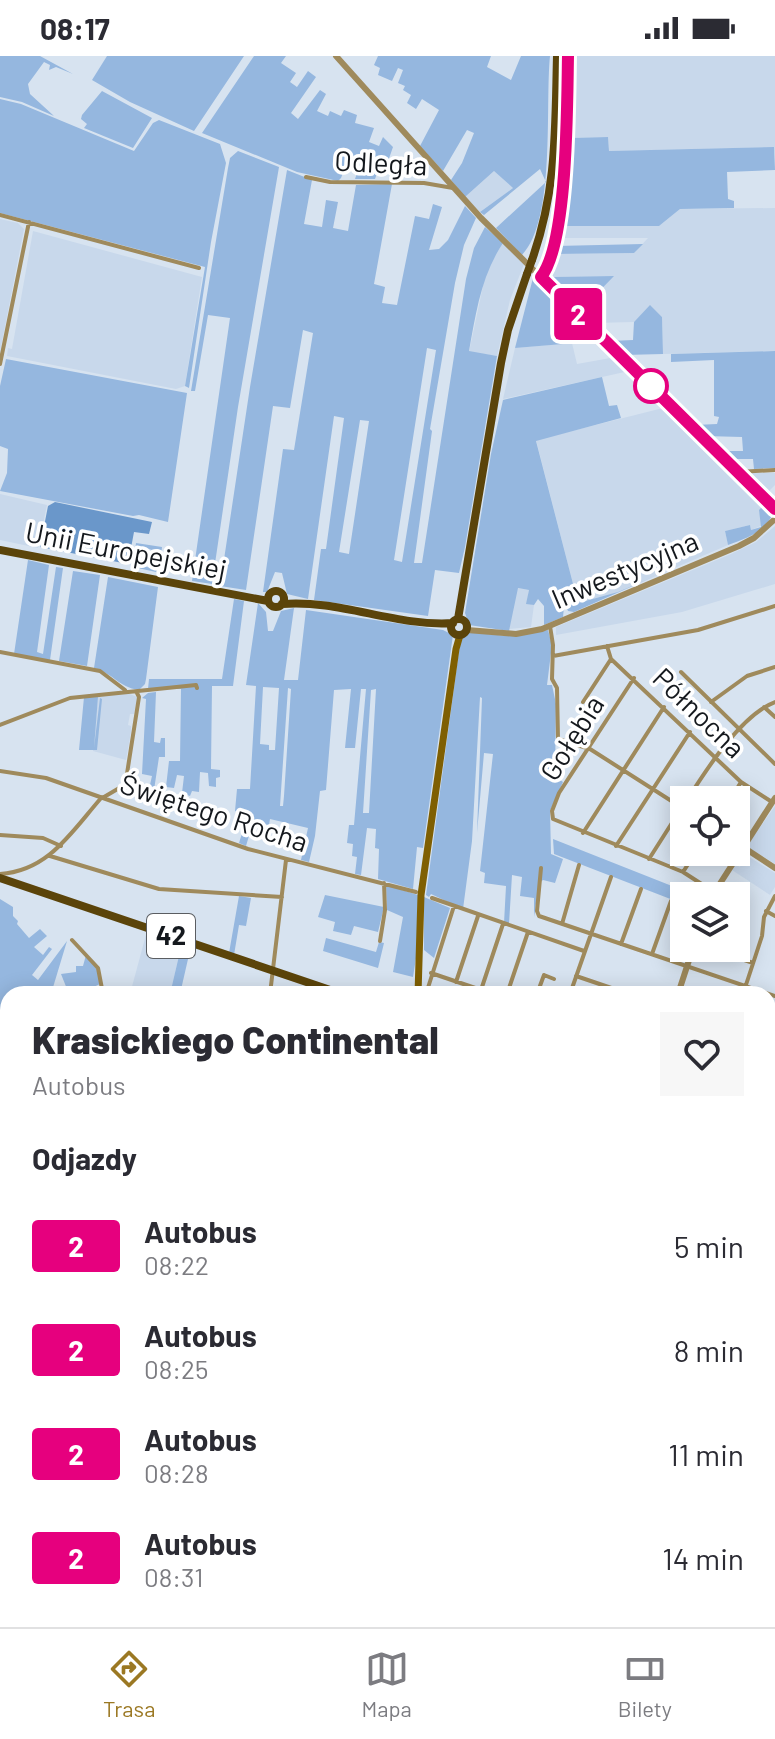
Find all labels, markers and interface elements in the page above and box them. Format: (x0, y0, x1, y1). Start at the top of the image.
text: 08:17 (40, 10, 110, 46)
street label: Odległa (334, 143, 428, 181)
line badge: 2 (552, 288, 604, 340)
text: 2 (570, 297, 586, 331)
unlabelled marker (634, 369, 668, 403)
street label: Unii Europejskiej (23, 514, 229, 586)
street label: Inwestycyjna (546, 523, 703, 615)
street label: Północna (647, 660, 753, 764)
street label: Gołębia (532, 689, 610, 786)
street label: Świętego Rocha (116, 766, 312, 858)
map controls (670, 786, 750, 962)
button: locate (670, 786, 750, 866)
button: layers (670, 882, 750, 962)
road number: 42 (147, 914, 195, 958)
button: heart (660, 1012, 744, 1096)
text: Krasickiego Continental (32, 1016, 439, 1062)
text: Autobus (32, 1069, 126, 1100)
text: Odjazdy (32, 1140, 137, 1176)
text: Autobus (144, 1213, 257, 1249)
text: 5 min (674, 1228, 744, 1264)
text: 2 (68, 1229, 84, 1263)
text: 08:22 (144, 1249, 209, 1280)
text: Autobus (144, 1317, 257, 1353)
text: 8 min (674, 1332, 744, 1368)
text: 2 (68, 1333, 84, 1367)
text: 08:25 (144, 1353, 208, 1384)
text: Autobus (144, 1421, 257, 1457)
text: 11 min (668, 1436, 744, 1472)
text: 2 (68, 1437, 84, 1471)
text: 08:28 (144, 1457, 209, 1488)
text: Autobus (144, 1525, 257, 1561)
text: 14 min (662, 1540, 744, 1576)
text: 2 (68, 1541, 84, 1575)
text: 08:31 (144, 1561, 203, 1592)
tab: Trasa (103, 1647, 155, 1721)
tab: Mapa (361, 1647, 412, 1721)
tab: Bilety (618, 1647, 672, 1721)

